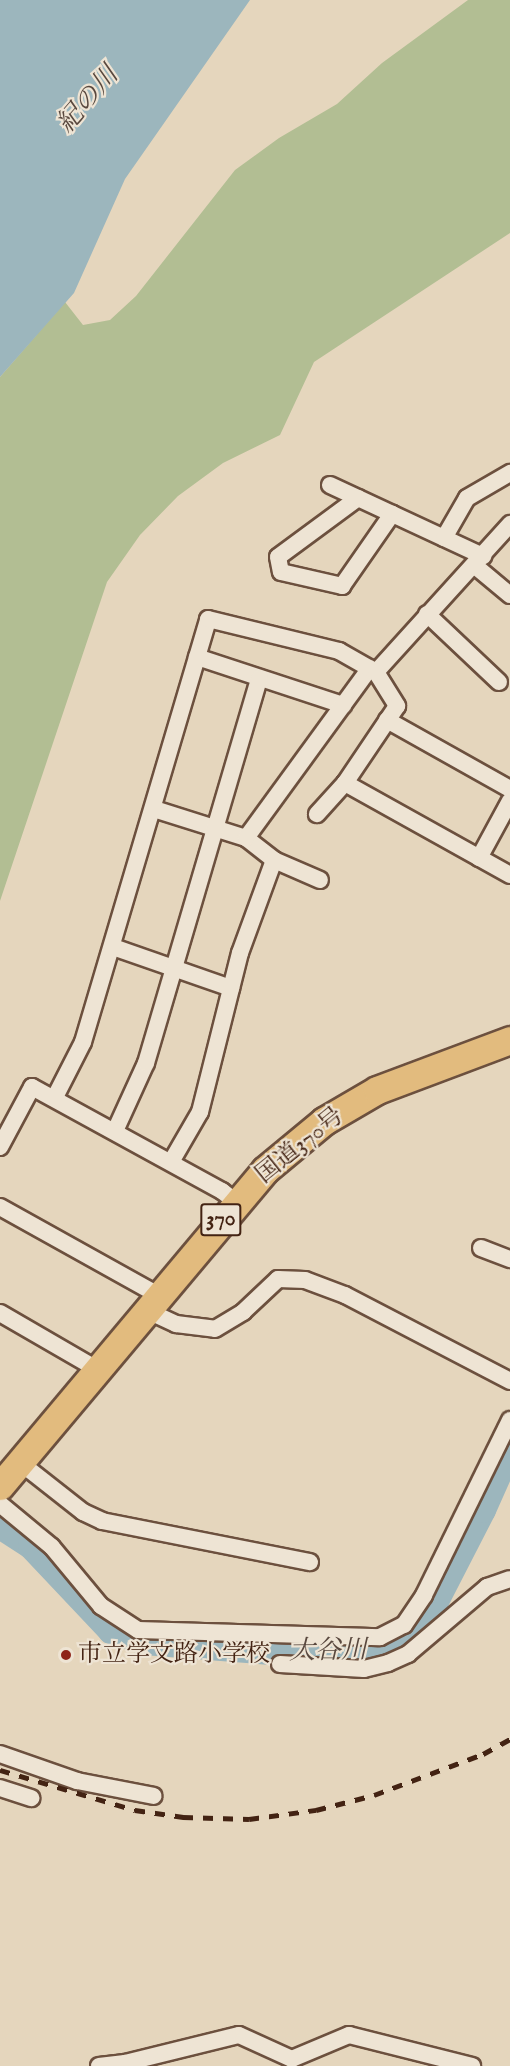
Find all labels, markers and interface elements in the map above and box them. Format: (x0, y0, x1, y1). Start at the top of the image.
water label: 紀の川 (51, 60, 125, 140)
street label: 国道370号 (251, 1102, 349, 1190)
road number: 370 (200, 1201, 242, 1239)
water label: 大谷川 (289, 1635, 367, 1667)
place label: 市立学文路小学校 (78, 1641, 270, 1669)
marker: 市立学文路小学校 (59, 1648, 73, 1662)

